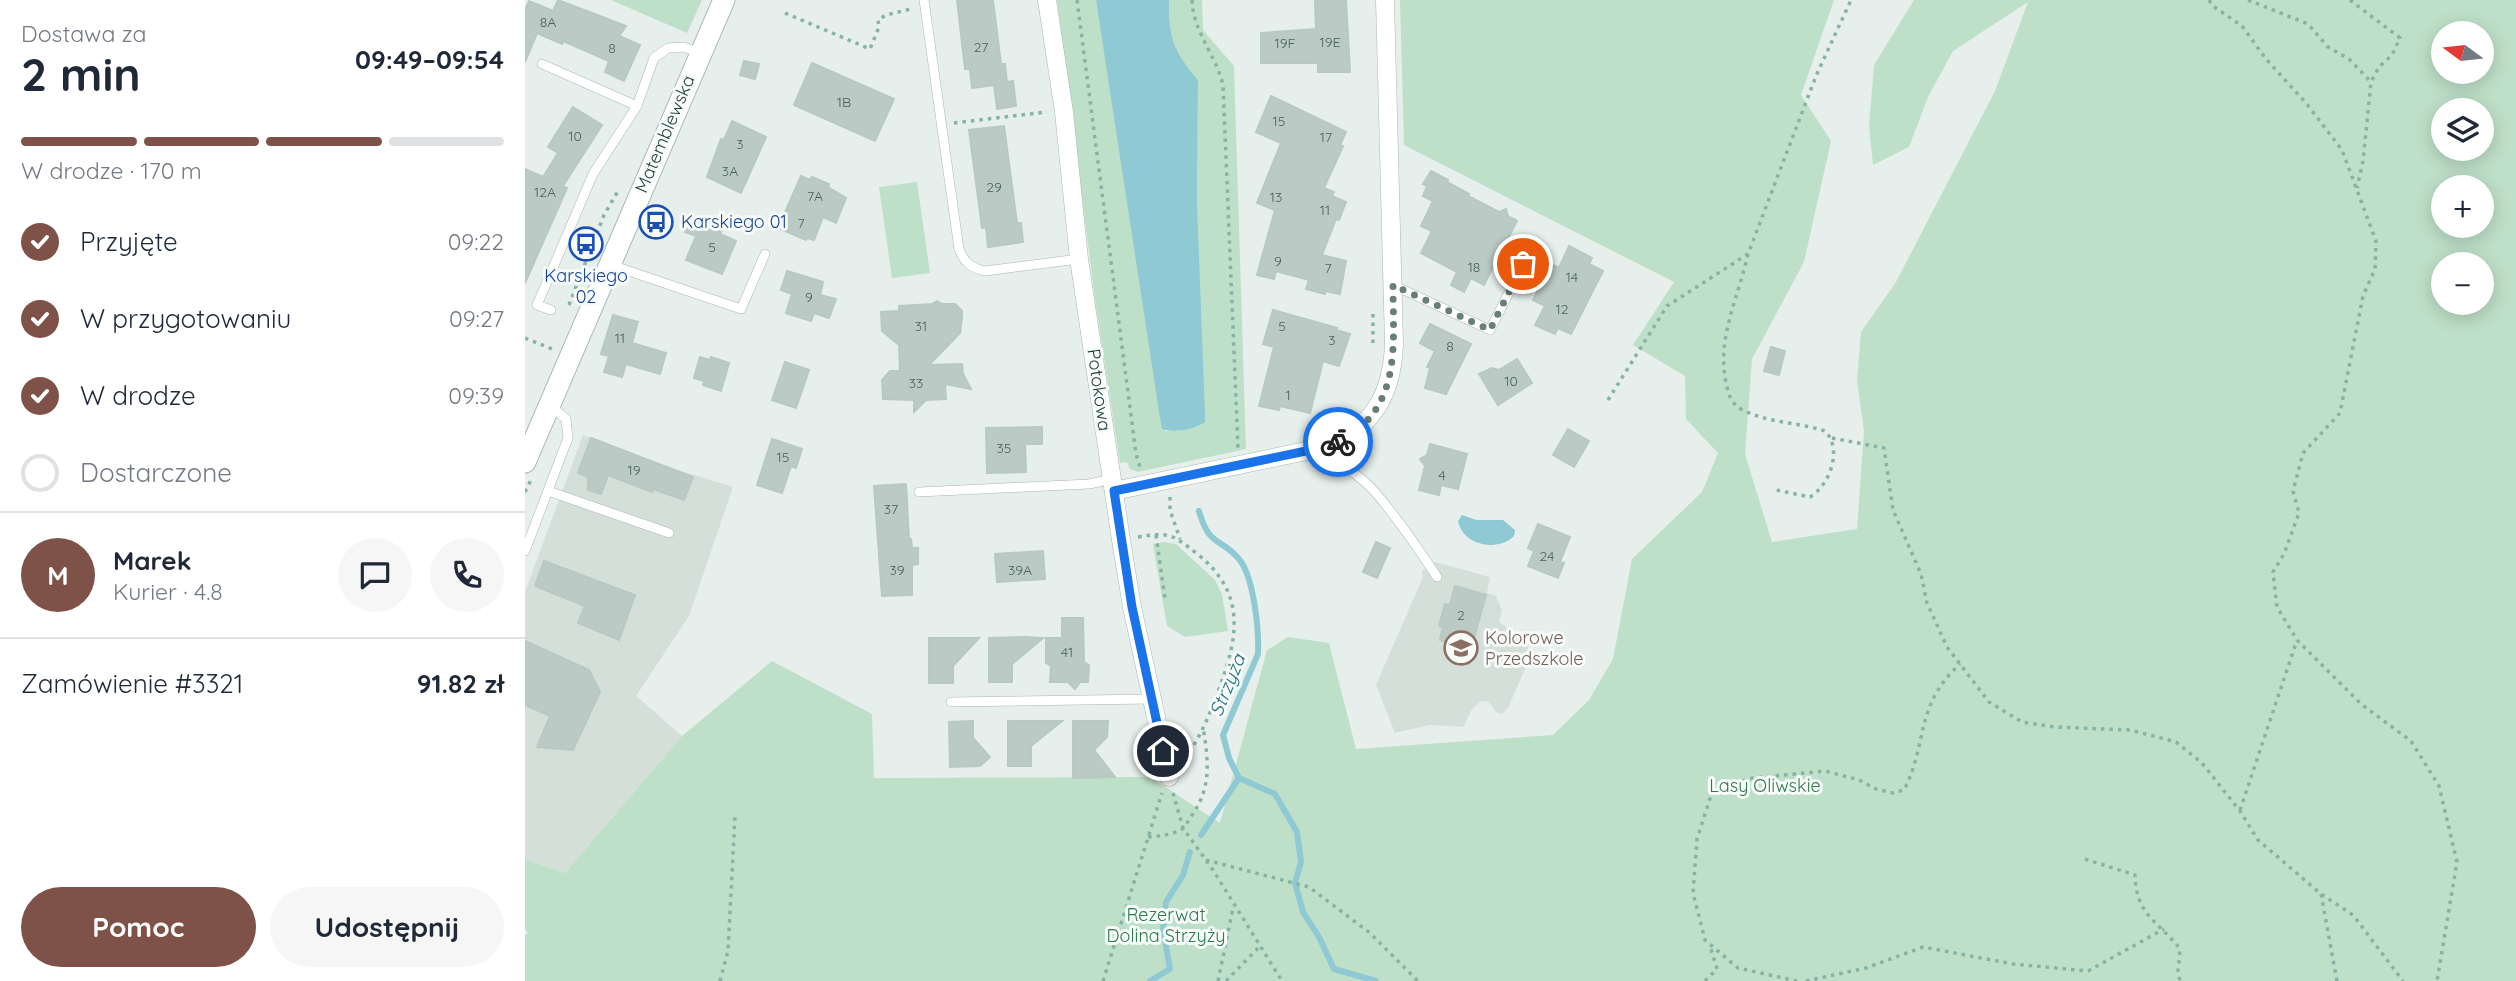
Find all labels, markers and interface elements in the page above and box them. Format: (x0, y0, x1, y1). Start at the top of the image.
house number: 8A (540, 13, 556, 31)
text: Dostawa za (21, 19, 147, 48)
north arrow (2431, 21, 2494, 84)
map controls (2431, 21, 2494, 315)
house number: 19E (1320, 33, 1341, 51)
house number: 19F (1275, 34, 1296, 52)
house number: 27 (974, 38, 988, 56)
house number: 8 (608, 39, 616, 57)
text: 09:49–09:54 (355, 43, 504, 76)
text: 2 min (21, 45, 141, 103)
street label: Matemblewska (629, 71, 700, 196)
house number: 1B (837, 93, 851, 111)
button: layers (2431, 98, 2494, 161)
house number: 15 (1273, 112, 1285, 130)
house number: 10 (568, 127, 582, 145)
house number: 17 (1320, 128, 1332, 146)
house number: 3 (736, 135, 744, 153)
text: W drodze · 170 m (21, 156, 202, 185)
house number: 3A (722, 162, 738, 180)
button: + (2431, 175, 2494, 238)
house number: 29 (986, 178, 1002, 196)
house number: 12A (534, 183, 556, 201)
house number: 7A (807, 187, 823, 205)
house number: 13 (1270, 188, 1282, 206)
house number: 11 (1320, 201, 1330, 219)
bus stop icon: Karskiego 01 (637, 203, 675, 241)
place label: Karskiego 01 (681, 210, 787, 233)
house number: 7 (797, 214, 805, 232)
icon: check (21, 223, 59, 261)
text: Przyjęte (80, 225, 178, 258)
bus stop icon: Karskiego 02 (567, 225, 605, 263)
text: 09:22 (448, 227, 504, 256)
pin (1493, 234, 1553, 294)
house number: 5 (708, 238, 716, 256)
icon: bag (1504, 245, 1542, 283)
house number: 9 (1274, 252, 1282, 270)
button: − (2431, 252, 2494, 315)
house number: 18 (1468, 258, 1480, 276)
house number: 7 (1324, 259, 1332, 277)
place label: Karskiego 02 (544, 264, 628, 308)
house number: 14 (1566, 268, 1578, 286)
house number: 9 (805, 288, 813, 306)
icon: check (21, 300, 59, 338)
house number: 12 (1556, 300, 1569, 318)
text: W przygotowaniu (80, 302, 291, 335)
text: 09:27 (449, 304, 504, 333)
house number: 31 (915, 317, 927, 335)
house number: 5 (1278, 317, 1286, 335)
house number: 11 (615, 329, 625, 347)
house number: 3 (1328, 331, 1336, 349)
house number: 8 (1446, 337, 1454, 355)
street label: Potokowa (1082, 347, 1117, 433)
house number: 10 (1504, 372, 1518, 390)
house number: 33 (909, 374, 923, 392)
icon: check (21, 377, 59, 415)
text: W drodze (80, 379, 196, 412)
text: 09:39 (448, 381, 504, 410)
house number: 1 (1285, 386, 1291, 404)
courier (1303, 407, 1373, 477)
icon: bike (1319, 423, 1357, 461)
house number: 35 (997, 439, 1011, 457)
house number: 15 (777, 448, 789, 466)
text: Dostarczone (80, 456, 232, 489)
house number: 19 (628, 461, 641, 479)
house number: 4 (1438, 466, 1446, 484)
house number: 37 (884, 500, 898, 518)
button: chat (338, 538, 412, 612)
button: phone (430, 538, 504, 612)
text: Marek (113, 544, 191, 577)
house number: 24 (1540, 547, 1554, 565)
text: M (47, 559, 69, 592)
house number: 39 (889, 561, 905, 579)
house number: 39A (1008, 561, 1032, 579)
text: Kurier · 4.8 (113, 577, 223, 606)
house number: 2 (1457, 606, 1465, 624)
place label: Kolorowe Przedszkole (1485, 626, 1583, 670)
school or university icon: Kolorowe Przedszkole (1442, 629, 1480, 667)
house number: 41 (1061, 643, 1073, 661)
water label: Strzyża (1204, 649, 1251, 720)
text: Zamówienie #3321 (21, 667, 243, 700)
text: 91.82 zł (417, 667, 504, 700)
pin (1133, 721, 1193, 781)
icon: home (1144, 732, 1182, 770)
park label: Lasy Oliwskie (1709, 774, 1821, 797)
button: Pomoc (21, 887, 256, 967)
button: Udostępnij (270, 887, 504, 967)
park label: Rezerwat Dolina Strzyży (1106, 903, 1226, 947)

